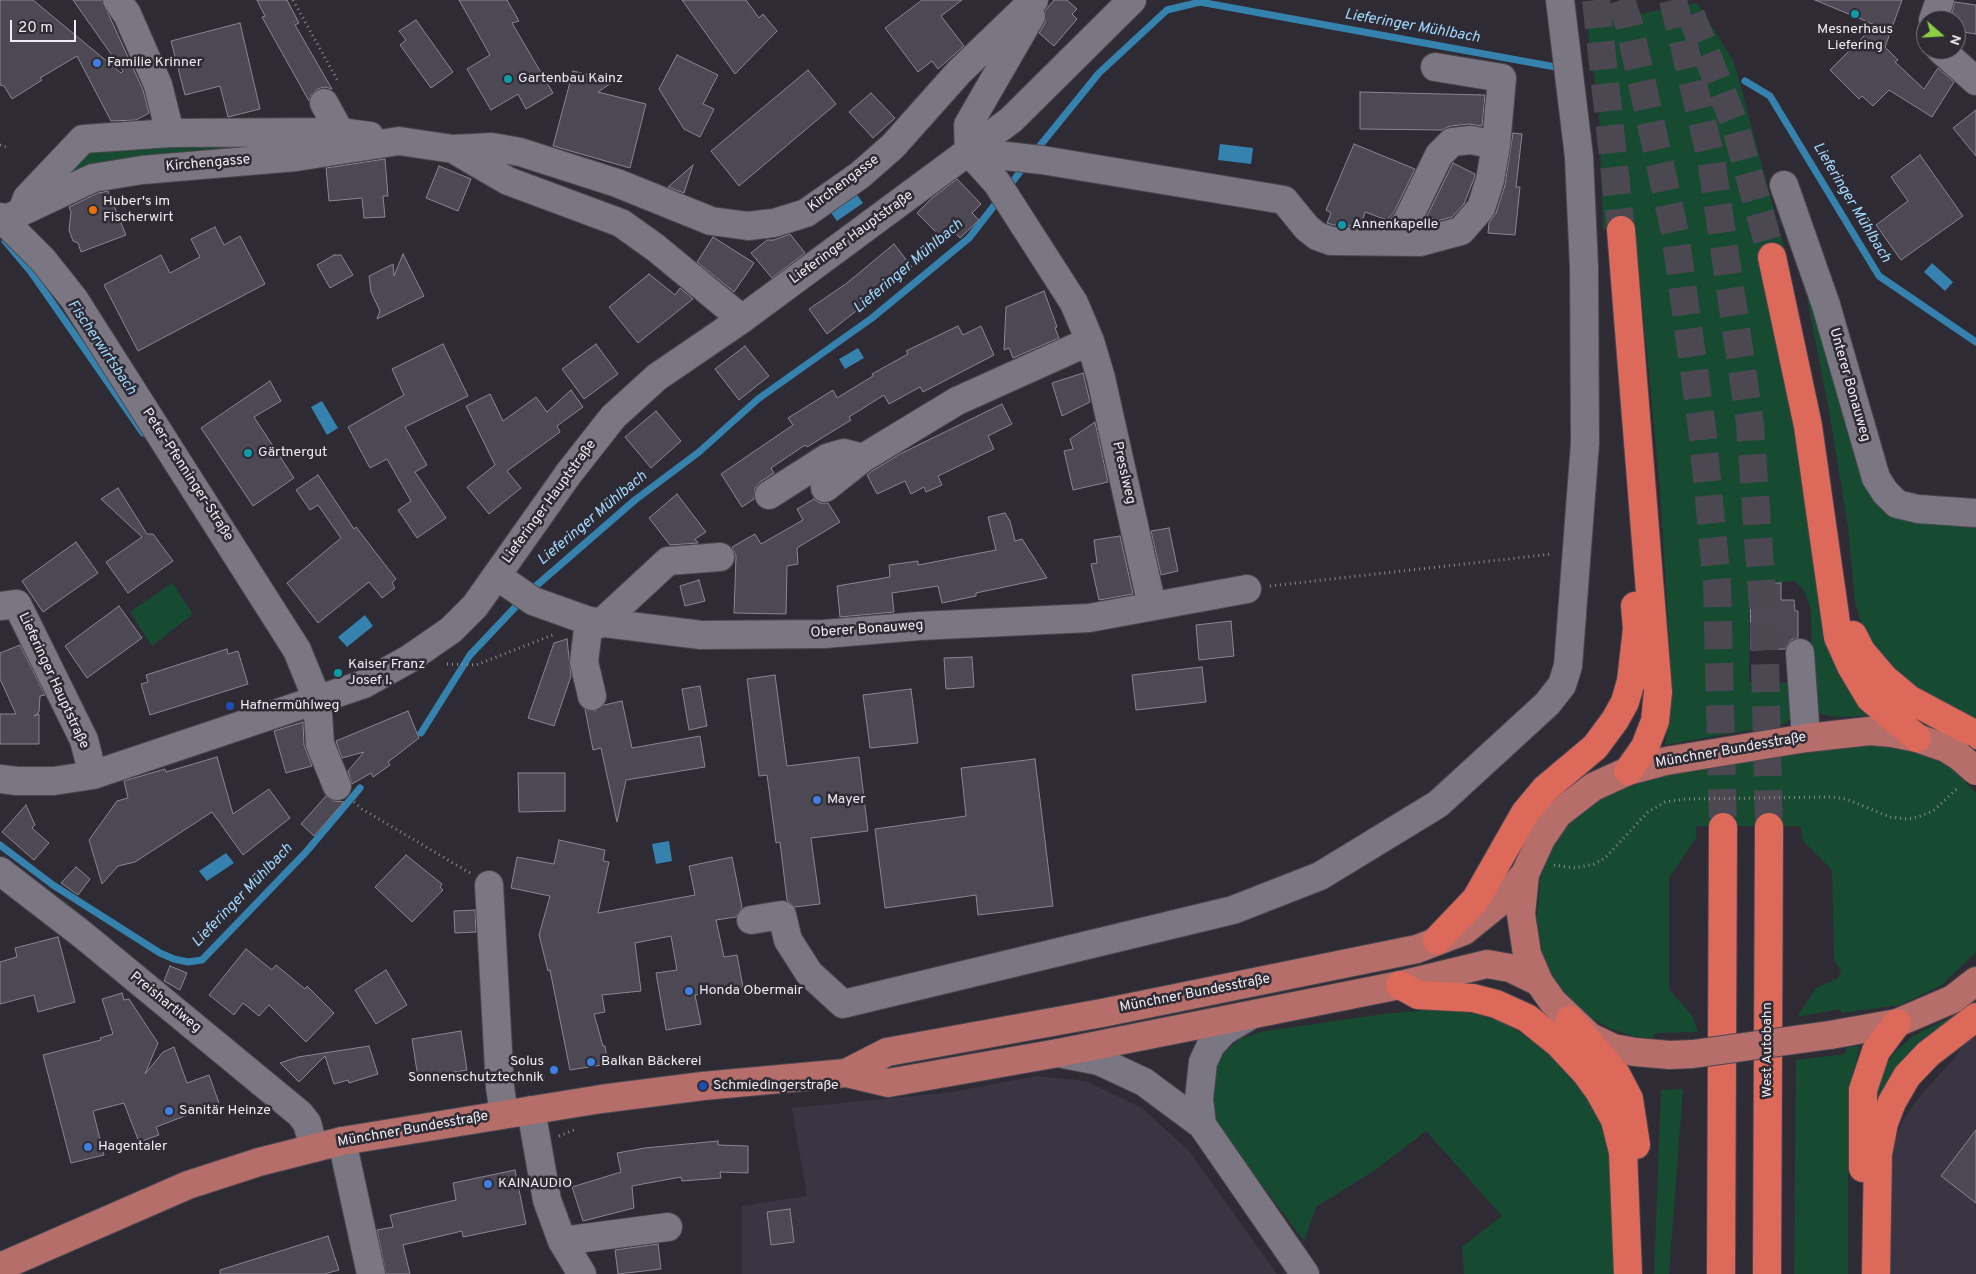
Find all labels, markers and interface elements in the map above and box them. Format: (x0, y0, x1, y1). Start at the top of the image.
water label: Lieferinger Mühlbach (1343, 6, 1481, 48)
marker: Mesnerhaus Liefering (1849, 8, 1861, 20)
scale bar (12, 10, 79, 42)
north arrow (1916, 10, 1966, 60)
text: 20 m (18, 19, 53, 38)
place label: Mesnerhaus Liefering (1817, 22, 1893, 54)
text: N (1945, 32, 1964, 47)
place label: Familie Krinner (107, 55, 202, 71)
marker: Familie Krinner (91, 57, 103, 69)
place label: Gartenbau Kainz (518, 71, 623, 87)
marker: Gartenbau Kainz (502, 73, 514, 85)
water label: Lieferinger Mühlbach (1808, 140, 1894, 266)
street label: Kirchengasse (165, 152, 251, 176)
street label: Kirchengasse (805, 152, 883, 216)
street label: Lieferinger Hauptstraße (787, 188, 917, 288)
place label: Huber's im Fischerwirt (103, 194, 174, 226)
marker: Huber's im Fischerwirt (87, 204, 99, 216)
water label: Lieferinger Mühlbach (851, 216, 967, 318)
place label: Annenkapelle (1352, 217, 1438, 233)
marker: Annenkapelle (1336, 219, 1348, 231)
water label: Fischerwirtsbach (63, 297, 139, 399)
street label: Unterer Bonauweg (1825, 326, 1873, 444)
street label: Peter-Pfenninger-Straße (138, 405, 236, 545)
street label: Lieferinger Hauptstraße (500, 437, 600, 567)
street label: Presslweg (1108, 440, 1138, 506)
place label: Gärtnergut (258, 445, 327, 461)
marker: Gärtnergut (242, 447, 254, 459)
water label: Lieferinger Mühlbach (535, 468, 651, 570)
street label: Lieferinger Hauptstraße (14, 610, 92, 752)
street label: Oberer Bonauweg (810, 618, 924, 642)
place label: Kaiser Franz Josef I. (348, 657, 425, 690)
marker: Kaiser Franz Josef I. (332, 667, 344, 679)
place label: Hafnermühlweg (240, 698, 339, 714)
marker: Hafnermühlweg (224, 700, 236, 712)
street label: Münchner Bundesstraße (1654, 729, 1808, 773)
place label: Mayer (827, 792, 866, 808)
marker: Mayer (811, 794, 823, 806)
water label: Lieferinger Mühlbach (189, 840, 297, 952)
street label: Preishartlweg (126, 969, 204, 1037)
street label: Münchner Bundesstraße (1118, 971, 1272, 1017)
place label: Honda Obermair (699, 983, 803, 999)
marker: Honda Obermair (683, 985, 695, 997)
street label: West Autobahn (1760, 1002, 1776, 1098)
place label: Solus Sonnenschutztechnik (408, 1054, 544, 1086)
place label: Balkan Bäckerei (601, 1054, 702, 1070)
marker: Balkan Bäckerei (585, 1056, 597, 1068)
marker: Solus Sonnenschutztechnik (548, 1064, 560, 1076)
place label: Schmiedingerstraße (713, 1078, 839, 1094)
marker: Schmiedingerstraße (697, 1080, 709, 1092)
place label: Sanitär Heinze (179, 1103, 271, 1119)
marker: Sanitär Heinze (163, 1105, 175, 1117)
street label: Münchner Bundesstraße (336, 1108, 490, 1152)
place label: Hagentaler (98, 1139, 167, 1155)
marker: Hagentaler (82, 1141, 94, 1153)
place label: KAINAUDIO (498, 1176, 572, 1192)
marker: KAINAUDIO (482, 1178, 494, 1190)

